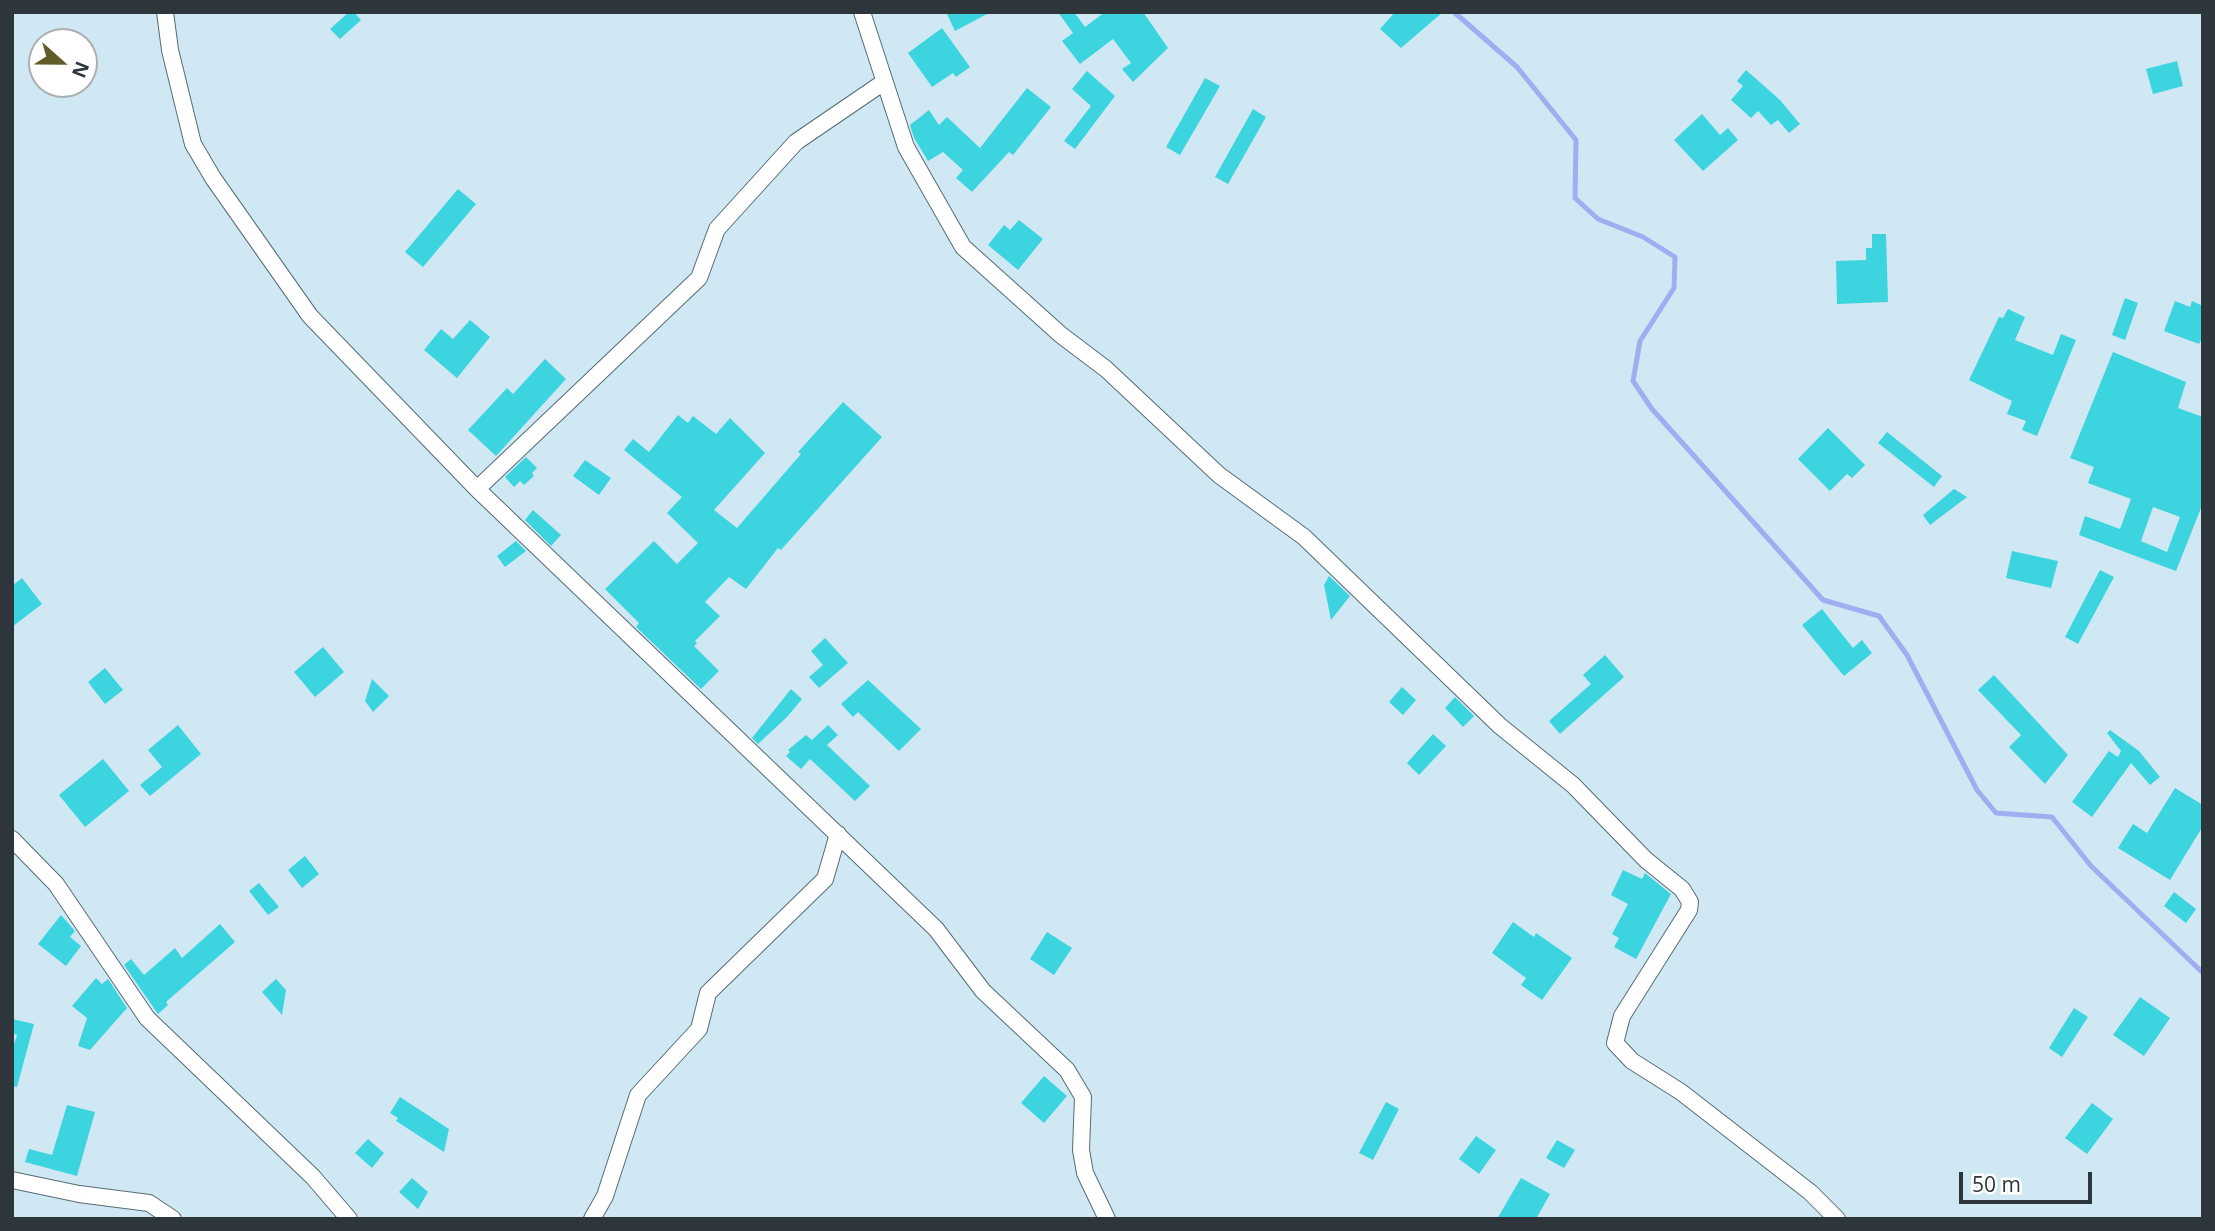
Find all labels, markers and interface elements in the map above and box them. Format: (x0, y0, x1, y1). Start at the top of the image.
north arrow (28, 28, 98, 98)
text: N (66, 58, 96, 82)
scale bar (1963, 1158, 2096, 1202)
text: 50 m (1972, 1170, 2021, 1198)

